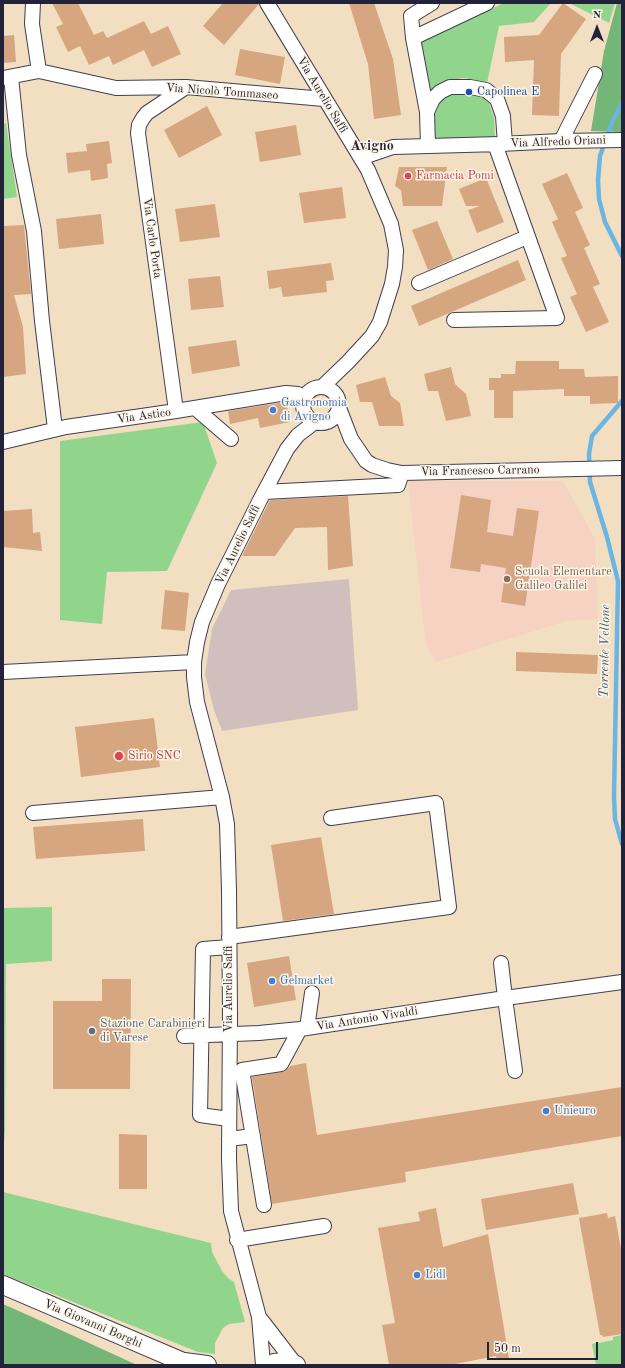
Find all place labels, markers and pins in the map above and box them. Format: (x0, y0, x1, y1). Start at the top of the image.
place label: Capolinea E (477, 85, 539, 99)
marker: Capolinea E (464, 87, 474, 97)
place label: Farmacia Pomi (416, 169, 494, 183)
marker: Farmacia Pomi (403, 171, 413, 181)
place label: Gastronomia di Avigno (281, 396, 347, 424)
marker: Gastronomia di Avigno (268, 405, 278, 415)
place label: Scuola Elementare Galileo Galilei (515, 565, 612, 593)
marker: Scuola Elementare Galileo Galilei (502, 574, 512, 584)
place label: Sirio SNC (128, 749, 181, 763)
marker: Sirio SNC (113, 750, 125, 762)
place label: Gelmarket (280, 974, 334, 988)
marker: Gelmarket (267, 976, 277, 986)
place label: Stazione Carabinieri di Varese (100, 1017, 205, 1045)
marker: Stazione Carabinieri di Varese (87, 1026, 97, 1036)
place label: Unieuro (554, 1104, 596, 1118)
marker: Unieuro (541, 1106, 551, 1116)
place label: Lidl (425, 1268, 446, 1282)
marker: Lidl (412, 1270, 422, 1280)

